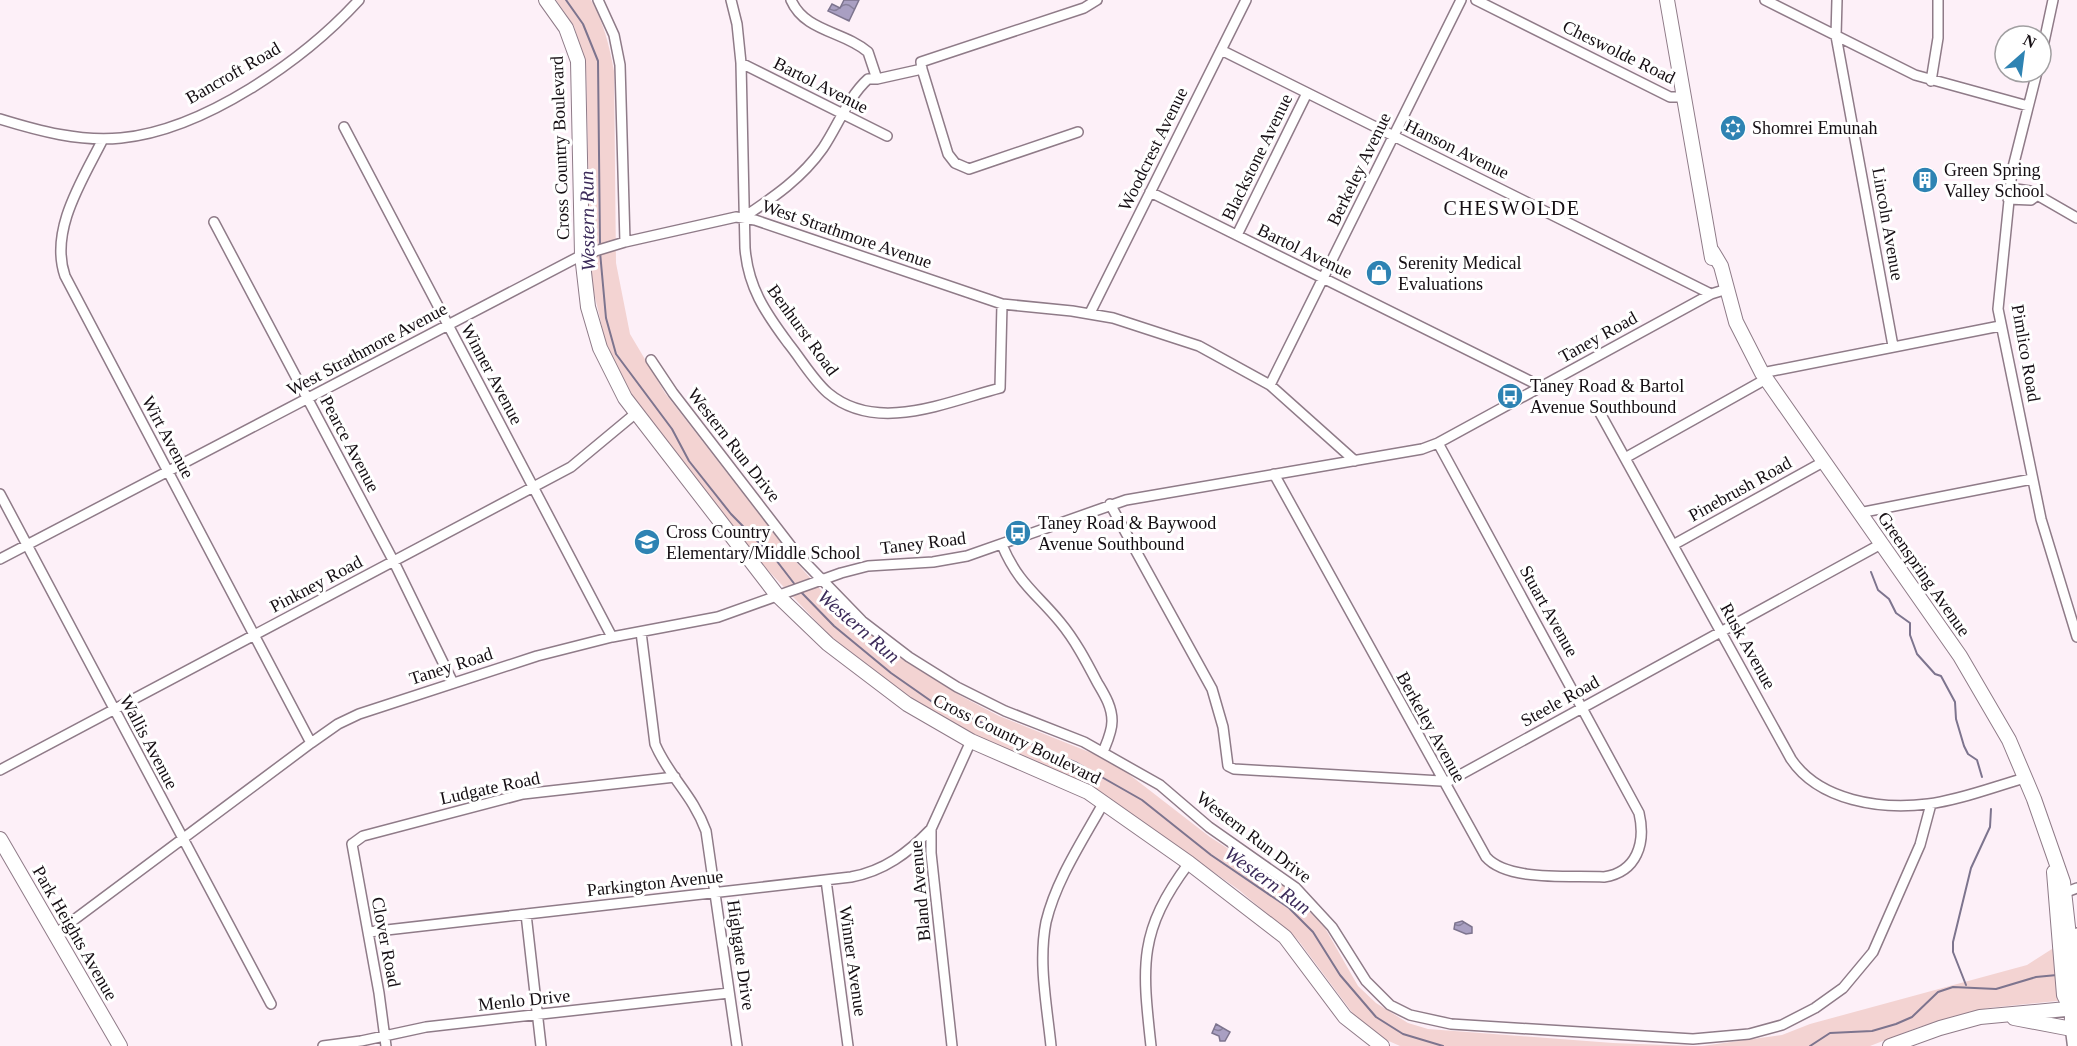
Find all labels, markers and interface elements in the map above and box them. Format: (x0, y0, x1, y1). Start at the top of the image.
street label: Cheswolde Road (1560, 16, 1678, 88)
north arrow (1993, 24, 2053, 84)
text: N (2021, 31, 2039, 52)
street label: Bancroft Road (182, 38, 284, 108)
street label: Bartol Avenue (771, 53, 871, 117)
street label: Cross Country Boulevard (547, 56, 573, 240)
street label: Woodcrest Avenue (1114, 84, 1192, 214)
street label: Blackstone Avenue (1218, 91, 1296, 223)
street label: Berkeley Avenue (1323, 109, 1395, 229)
synagogue icon: Shomrei Emunah (1718, 113, 1748, 143)
street label: Hanson Avenue (1402, 115, 1512, 183)
place label: Shomrei Emunah (1752, 118, 1877, 138)
place label: Green Spring Valley School (1944, 160, 2045, 201)
building icon: Green Spring Valley School (1910, 165, 1940, 195)
street label: Lincoln Avenue (1868, 166, 1908, 282)
water label: Western Run (575, 170, 599, 272)
street label: West Strathmore Avenue (760, 196, 934, 272)
district label: CHESWOLDE (1444, 197, 1580, 219)
street label: Bartol Avenue (1254, 219, 1356, 283)
place label: Serenity Medical Evaluations (1398, 253, 1521, 294)
shop icon: Serenity Medical Evaluations (1364, 258, 1394, 288)
street label: Benhurst Road (763, 281, 843, 379)
street label: West Strathmore Avenue (284, 298, 450, 400)
street label: Pimlico Road (2008, 303, 2044, 403)
street label: Taney Road (1555, 307, 1641, 367)
street label: Winner Avenue (457, 320, 527, 428)
place label: Taney Road & Bartol Avenue Southbound (1530, 376, 1684, 417)
bus stop icon: Taney Road & Bartol Avenue Southbound (1495, 381, 1525, 411)
street label: Western Run Drive (683, 384, 785, 506)
street label: Wirt Avenue (138, 392, 198, 482)
street label: Pearce Avenue (316, 392, 384, 496)
street label: Pinebrush Road (1685, 452, 1795, 526)
street label: Greenspring Avenue (1874, 508, 1974, 640)
place label: Taney Road & Baywood Avenue Southbound (1038, 513, 1216, 554)
bus stop icon: Taney Road & Baywood Avenue Southbound (1003, 518, 1033, 548)
place label: Cross Country Elementary/Middle School (666, 522, 860, 563)
school or university icon: Cross Country Elementary/Middle School (632, 527, 662, 557)
street label: Taney Road (879, 528, 967, 558)
street label: Pinkney Road (266, 551, 366, 617)
street label: Stuart Avenue (1516, 562, 1582, 660)
water label: Western Run (814, 585, 904, 667)
street label: Rusk Avenue (1716, 600, 1780, 692)
street label: Taney Road (407, 643, 495, 689)
street label: Berkeley Avenue (1392, 668, 1470, 786)
street label: Steele Road (1517, 671, 1603, 731)
street label: Cross Country Boulevard (930, 690, 1104, 788)
street label: Wallis Avenue (116, 692, 182, 792)
street label: Ludgate Road (438, 768, 542, 808)
street label: Western Run Drive (1192, 787, 1316, 887)
street label: Bland Avenue (906, 840, 934, 942)
water label: Western Run (1220, 841, 1316, 919)
street label: Park Heights Avenue (28, 862, 122, 1004)
street label: Parkington Avenue (586, 866, 724, 900)
street label: Clover Road (367, 895, 405, 989)
street label: Highgate Drive (723, 898, 759, 1012)
street label: Winner Avenue (835, 904, 871, 1018)
street label: Menlo Drive (477, 985, 571, 1015)

